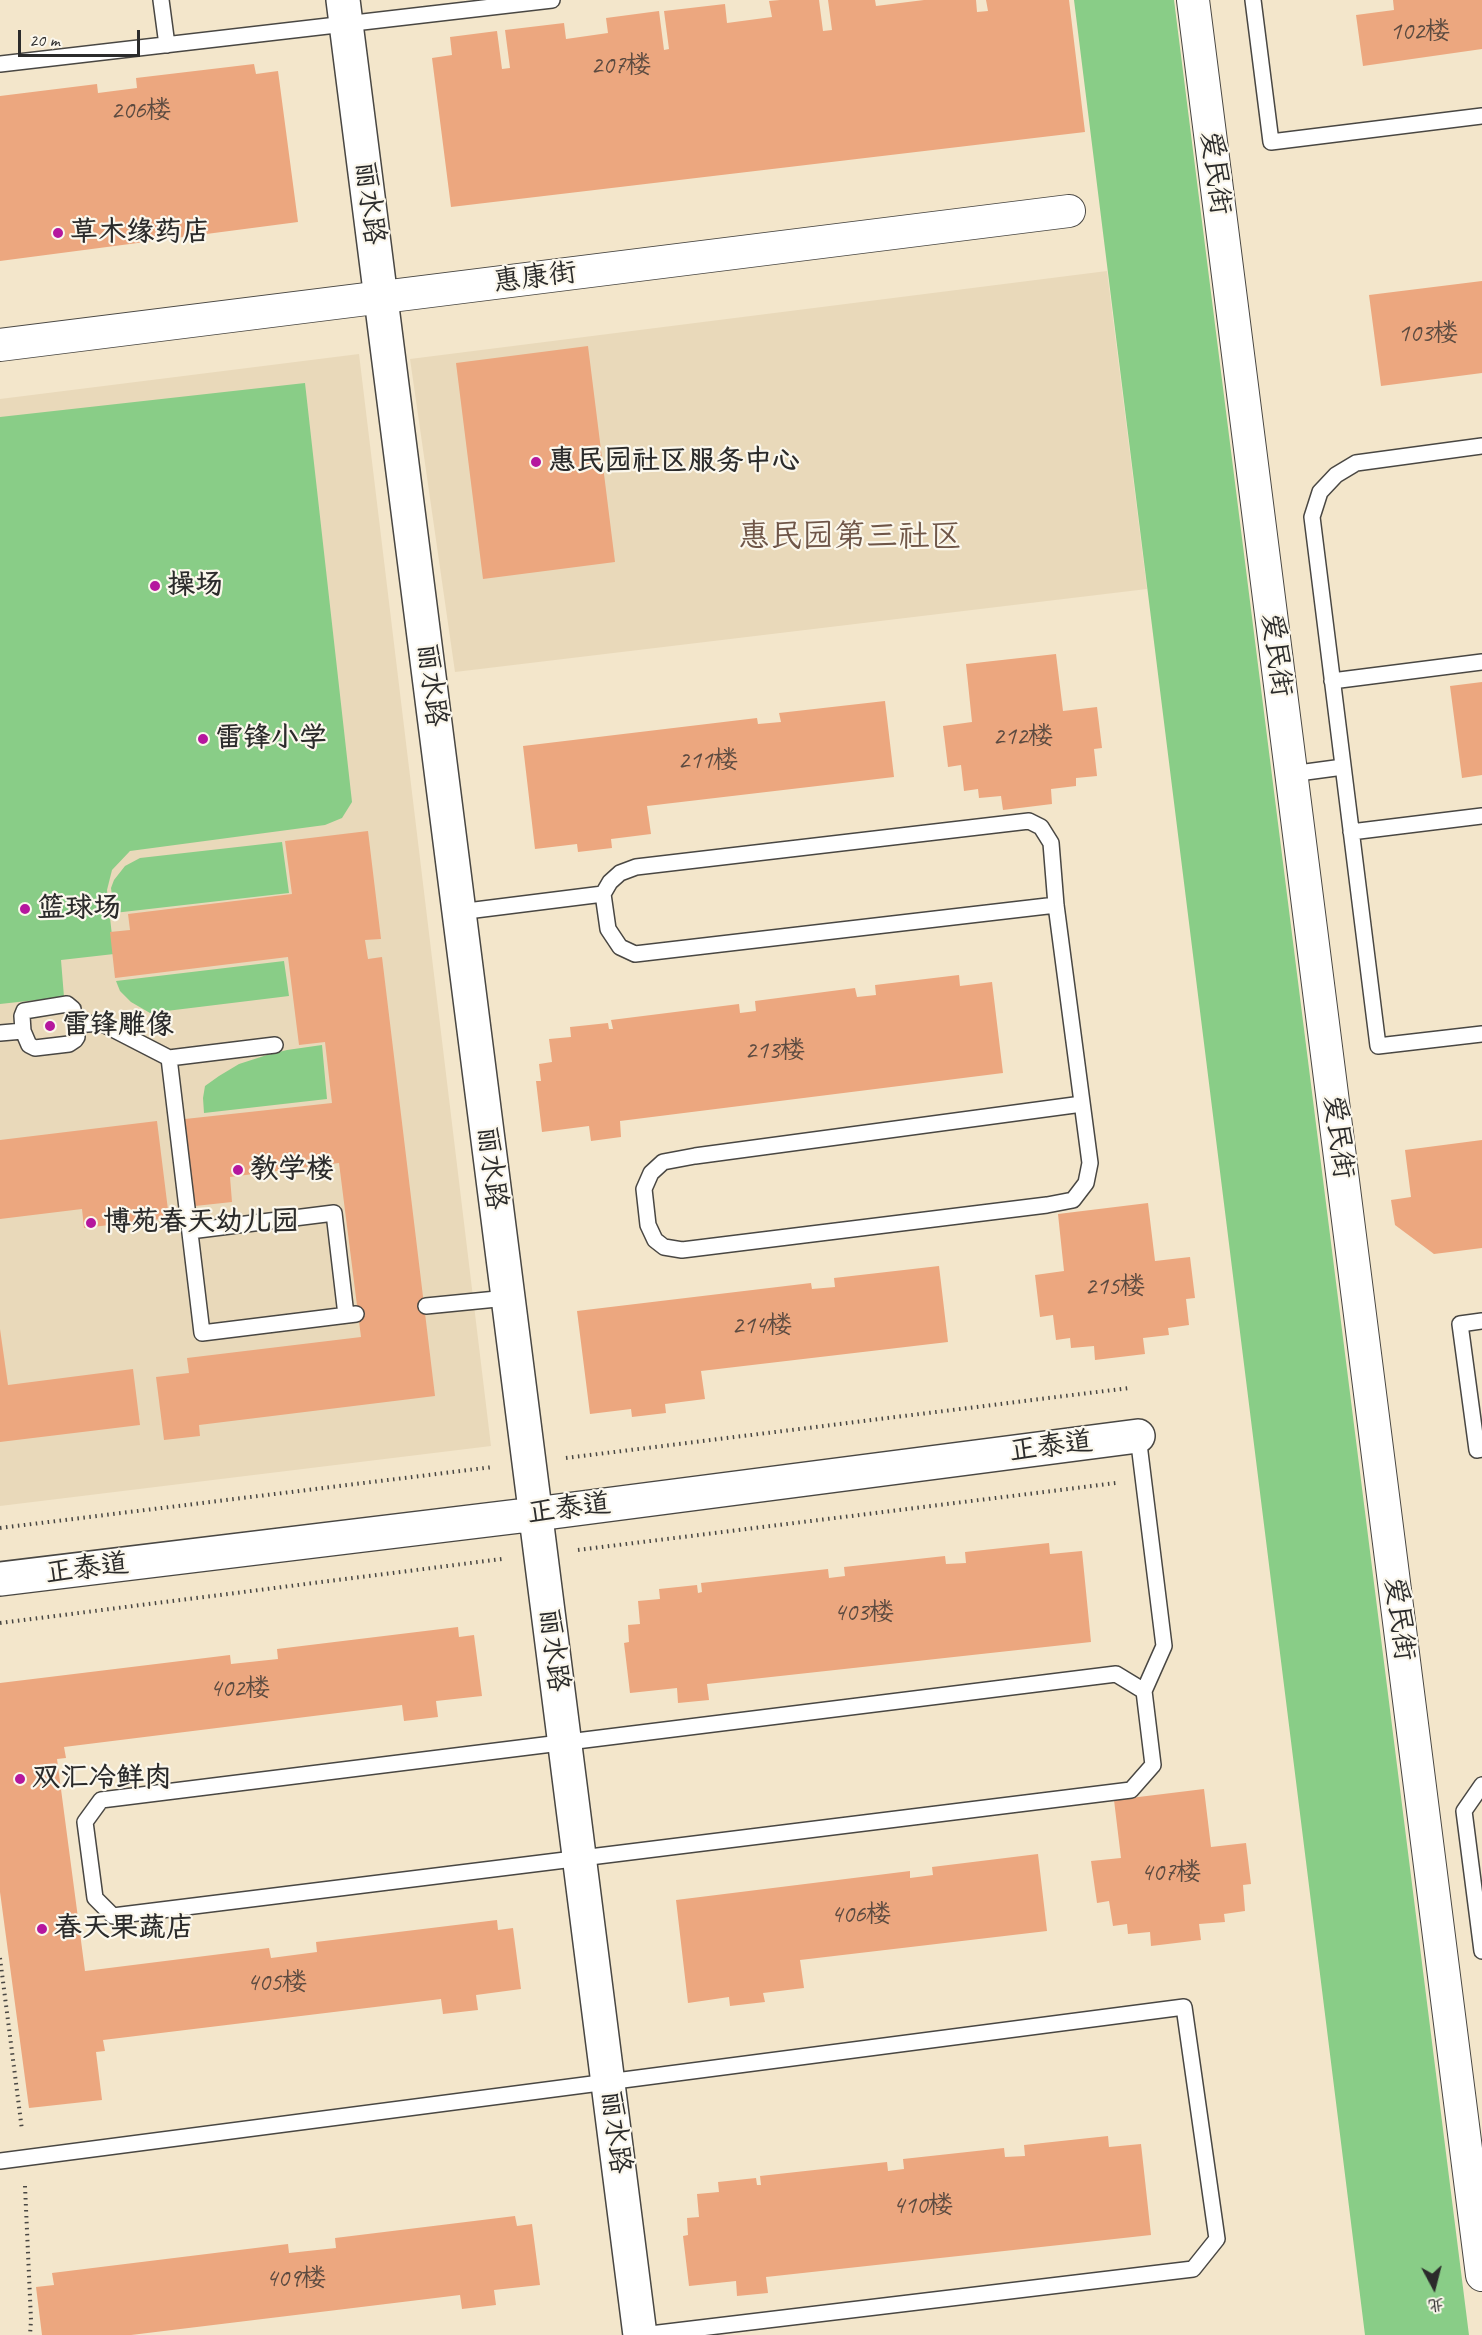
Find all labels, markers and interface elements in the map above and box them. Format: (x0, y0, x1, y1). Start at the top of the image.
house number: 102楼 (1389, 16, 1451, 48)
scale bar (21, 18, 142, 56)
text: 20 m (29, 29, 60, 51)
house number: 207楼 (590, 50, 652, 82)
house number: 206楼 (110, 95, 172, 127)
street label: 爱民街 (1193, 129, 1237, 217)
street label: 丽水路 (347, 159, 391, 247)
place label: 草木缘药店 (70, 216, 210, 250)
marker: 草木缘药店 (51, 226, 65, 240)
street label: 惠康街 (491, 256, 579, 300)
house number: 103楼 (1397, 318, 1459, 350)
place label: 惠民园社区服务中心 (548, 445, 800, 479)
marker: 惠民园社区服务中心 (529, 455, 543, 469)
district label: 惠民园第三社区 (738, 519, 962, 557)
place label: 操场 (167, 569, 223, 603)
marker: 操场 (148, 579, 162, 593)
street label: 爱民街 (1254, 611, 1298, 699)
street label: 丽水路 (409, 641, 453, 729)
house number: 212楼 (992, 721, 1054, 753)
place label: 雷锋小学 (215, 722, 327, 756)
marker: 雷锋小学 (196, 732, 210, 746)
house number: 211楼 (677, 745, 739, 777)
place label: 篮球场 (37, 892, 121, 926)
marker: 篮球场 (18, 902, 32, 916)
place label: 雷锋雕像 (62, 1009, 174, 1043)
marker: 雷锋雕像 (43, 1019, 57, 1033)
house number: 213楼 (744, 1035, 806, 1067)
street label: 爱民街 (1316, 1093, 1360, 1181)
street label: 丽水路 (469, 1124, 513, 1212)
place label: 教学楼 (250, 1153, 334, 1187)
marker: 教学楼 (231, 1163, 245, 1177)
place label: 博苑春天幼儿园 (103, 1206, 299, 1240)
marker: 博苑春天幼儿园 (84, 1216, 98, 1230)
house number: 215楼 (1084, 1271, 1146, 1303)
house number: 214楼 (731, 1310, 793, 1342)
street label: 正泰道 (1007, 1425, 1095, 1469)
street label: 正泰道 (525, 1487, 613, 1531)
street label: 正泰道 (43, 1547, 131, 1591)
street label: 爱民街 (1377, 1575, 1421, 1663)
house number: 403楼 (833, 1597, 895, 1629)
street label: 丽水路 (531, 1606, 575, 1694)
house number: 402楼 (209, 1673, 271, 1705)
place label: 双汇冷鲜肉 (32, 1762, 172, 1796)
marker: 双汇冷鲜肉 (13, 1772, 27, 1786)
house number: 407楼 (1140, 1857, 1202, 1889)
house number: 406楼 (830, 1899, 892, 1931)
place label: 春天果蔬店 (54, 1912, 194, 1946)
marker: 春天果蔬店 (35, 1922, 49, 1936)
house number: 405楼 (246, 1967, 308, 1999)
street label: 丽水路 (593, 2088, 637, 2176)
house number: 410楼 (892, 2190, 954, 2222)
north arrow (1404, 2257, 1464, 2317)
house number: 409楼 (265, 2263, 327, 2295)
text: 北 (1427, 2294, 1445, 2316)

